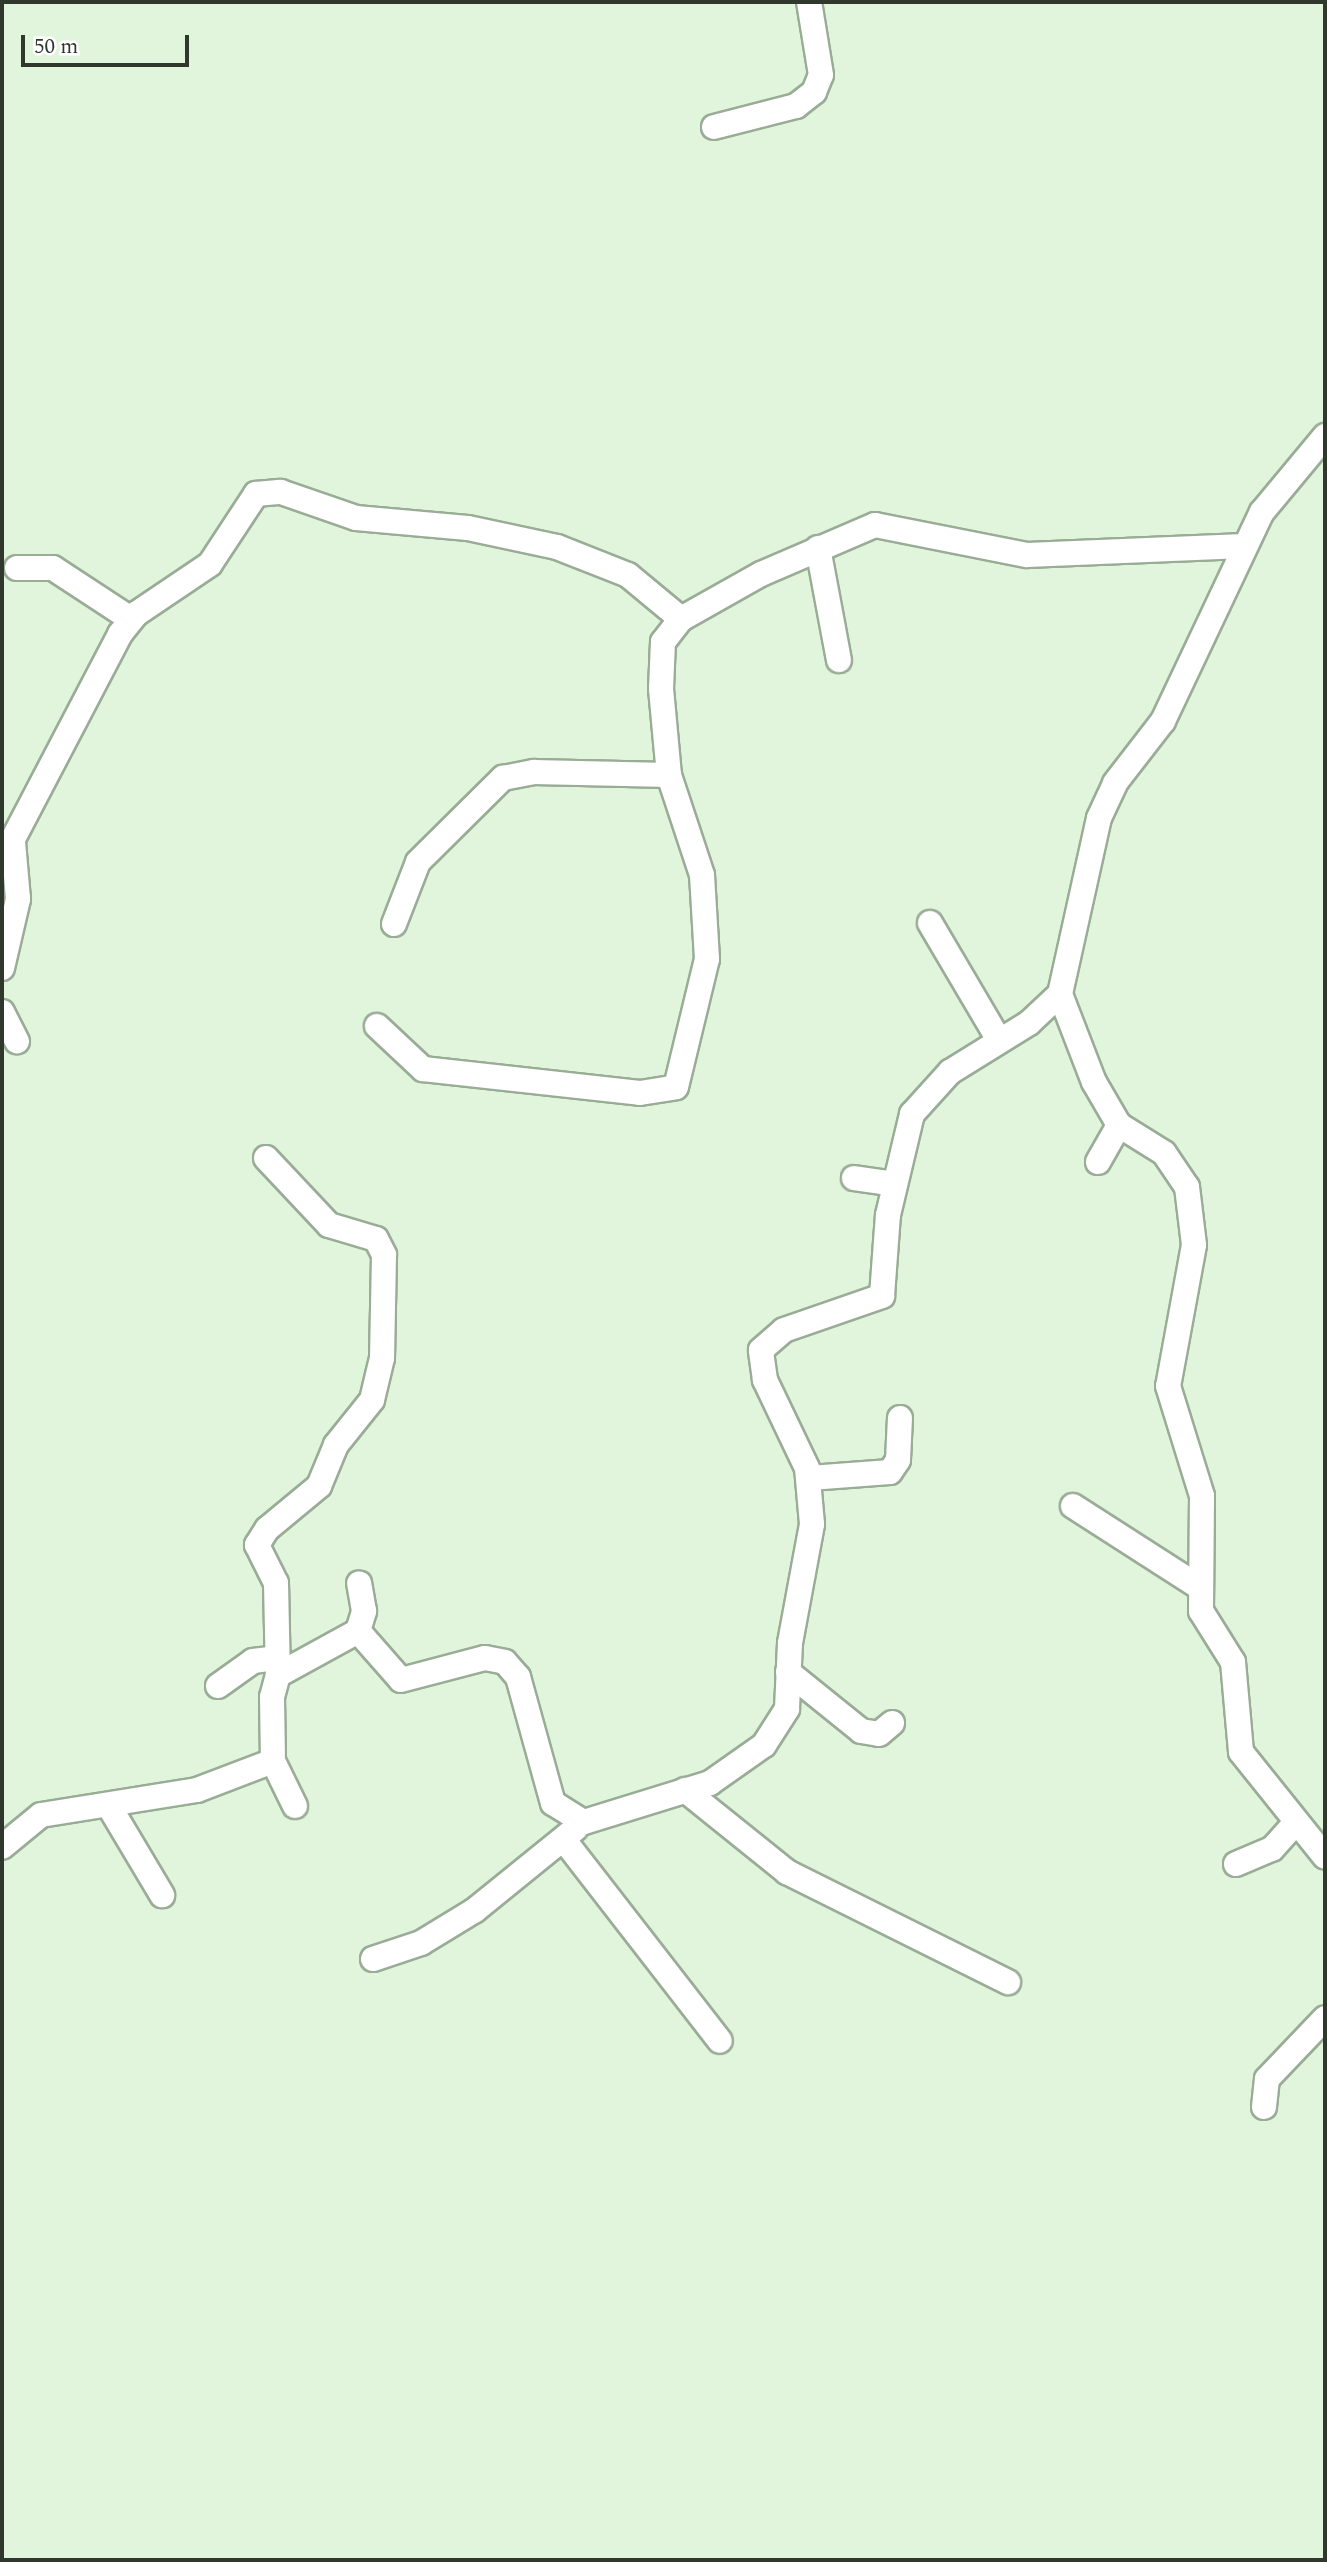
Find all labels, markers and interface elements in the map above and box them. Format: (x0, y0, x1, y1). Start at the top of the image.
scale bar (24, 21, 192, 65)
text: 50 m (34, 31, 78, 63)

